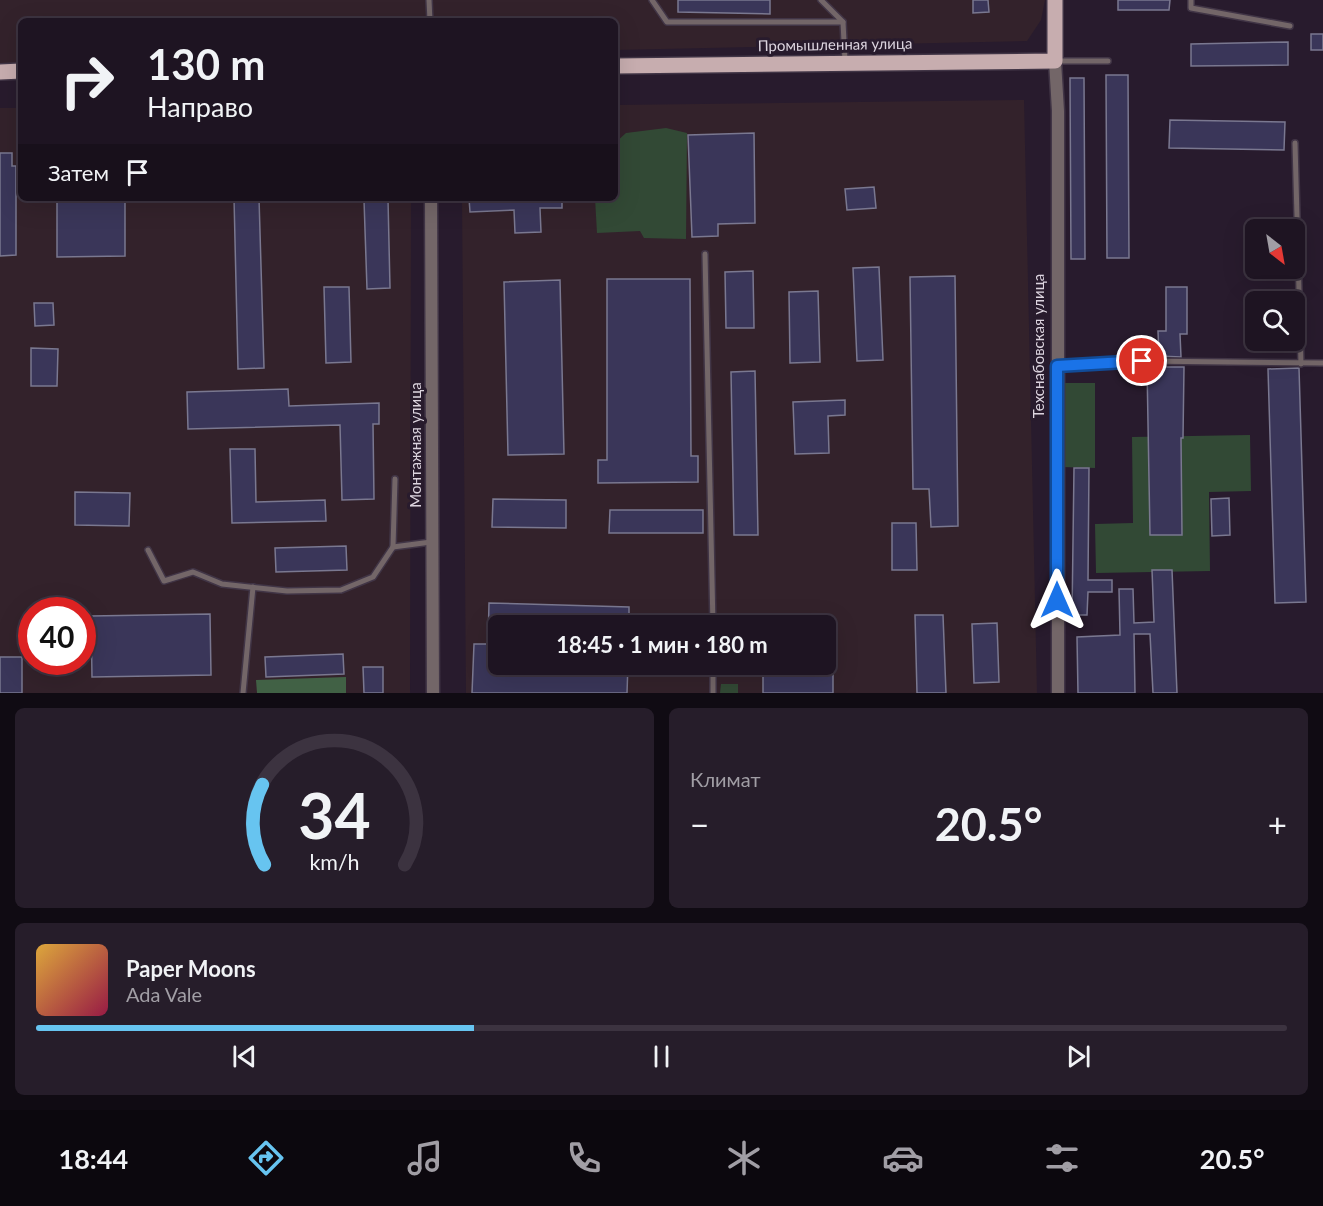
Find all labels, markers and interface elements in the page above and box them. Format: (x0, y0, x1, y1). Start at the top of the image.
street label: Промышленная улица (757, 34, 913, 54)
text: 130 m (147, 39, 265, 89)
icon: right (48, 42, 126, 120)
text: Направо (147, 90, 253, 123)
icon: arrive (121, 156, 154, 189)
text: Затем (48, 159, 109, 186)
north arrow (1245, 219, 1305, 279)
map controls (1245, 219, 1305, 351)
street label: Техснабовская улица (1029, 274, 1047, 418)
button: search (1245, 291, 1305, 351)
pin (1116, 335, 1167, 386)
icon: arrive (1125, 344, 1158, 377)
street label: Монтажная улица (406, 382, 424, 508)
position arrow (1025, 568, 1089, 632)
speed limit sign: 40 (18, 597, 96, 675)
text: 18:45 · 1 мин · 180 m (556, 631, 768, 658)
text: Климат (690, 767, 761, 791)
text: 34 (298, 777, 371, 852)
text: 20.5° (935, 797, 1042, 851)
text: − (690, 804, 709, 844)
text: + (1268, 804, 1287, 844)
text: km/h (309, 849, 360, 875)
text: Paper Moons (126, 955, 256, 982)
text: Ada Vale (126, 982, 202, 1006)
icon: previous (228, 1040, 261, 1073)
icon: pause (645, 1040, 678, 1073)
icon: next (1062, 1040, 1095, 1073)
icon: directions (245, 1137, 287, 1179)
icon: music (404, 1137, 446, 1179)
icon: phone (563, 1137, 605, 1179)
icon: climate (723, 1137, 765, 1179)
icon: car (882, 1137, 924, 1179)
icon: filters (1041, 1137, 1083, 1179)
text: 18:44 (59, 1142, 128, 1175)
text: 20.5° (1200, 1142, 1264, 1175)

